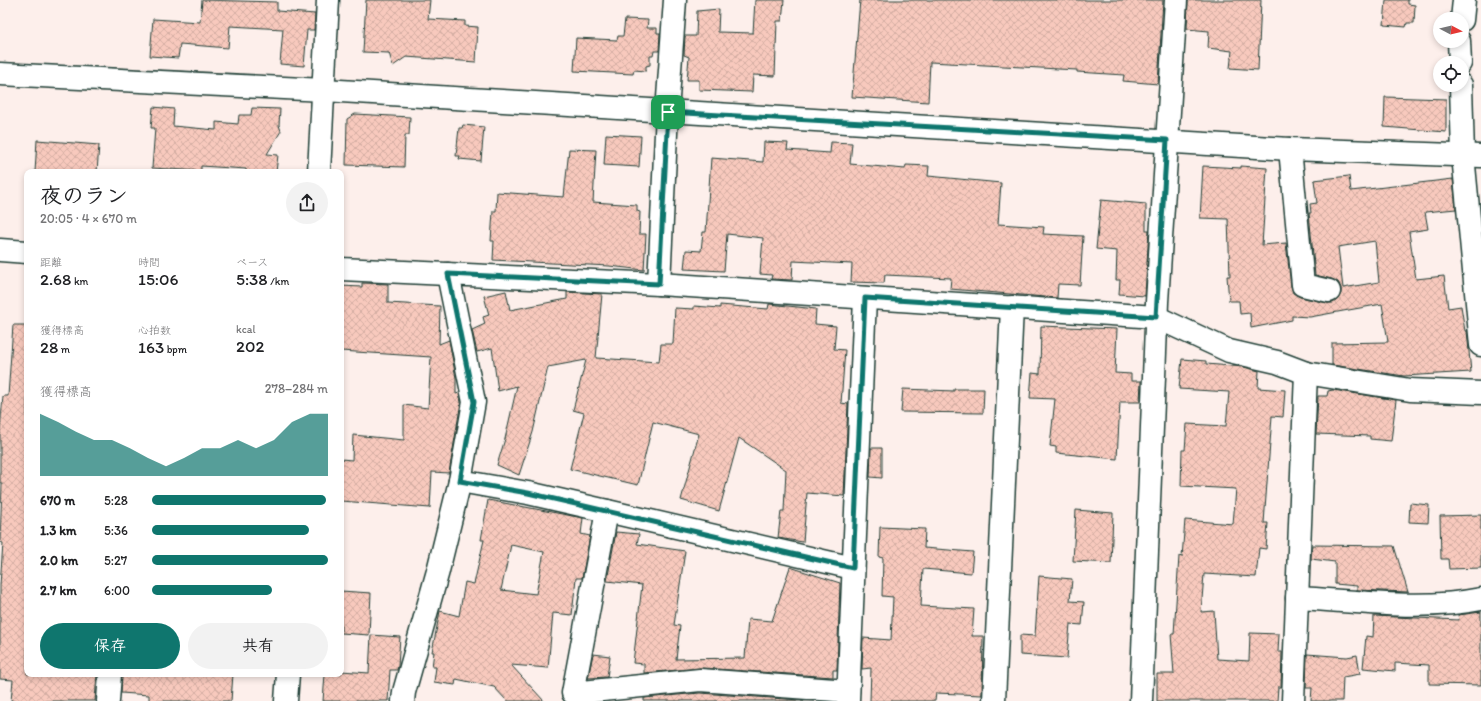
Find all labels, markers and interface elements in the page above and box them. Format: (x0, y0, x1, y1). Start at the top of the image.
north arrow (1433, 12, 1469, 48)
map controls (1433, 12, 1469, 92)
button: locate (1433, 56, 1469, 92)
pin (651, 95, 685, 129)
icon: arrive (657, 101, 679, 123)
text: 夜のラン (40, 182, 128, 209)
button: share (286, 182, 328, 224)
text: 20:05 · 4 × 670 m (40, 211, 137, 226)
text: 距離 (40, 256, 62, 269)
text: 時間 (138, 256, 160, 269)
text: ペース (236, 256, 268, 269)
text: 2.68 (40, 269, 71, 289)
text: 15:06 (138, 269, 178, 289)
text: 5:38 (236, 269, 268, 289)
text: km (71, 275, 88, 288)
text: /km (268, 275, 289, 288)
text: kcal (236, 323, 256, 336)
text: 獲得標高 (40, 324, 84, 337)
text: 心拍数 (138, 324, 171, 337)
text: 202 (236, 336, 264, 356)
text: 28 (40, 337, 58, 357)
text: 163 (138, 337, 164, 357)
text: m (58, 343, 70, 356)
text: bpm (164, 343, 187, 356)
text: 278–284 m (265, 381, 328, 396)
text: 獲得標高 (40, 384, 92, 399)
text: 670 m (40, 493, 75, 508)
text: 5:28 (104, 493, 128, 508)
text: 1.3 km (40, 523, 76, 538)
text: 5:36 (104, 523, 128, 538)
text: 2.0 km (40, 553, 78, 568)
text: 5:27 (104, 553, 127, 568)
text: 2.7 km (40, 583, 77, 598)
text: 6:00 (104, 583, 130, 598)
button: 保存 (40, 623, 180, 669)
button: 共有 (188, 623, 328, 669)

